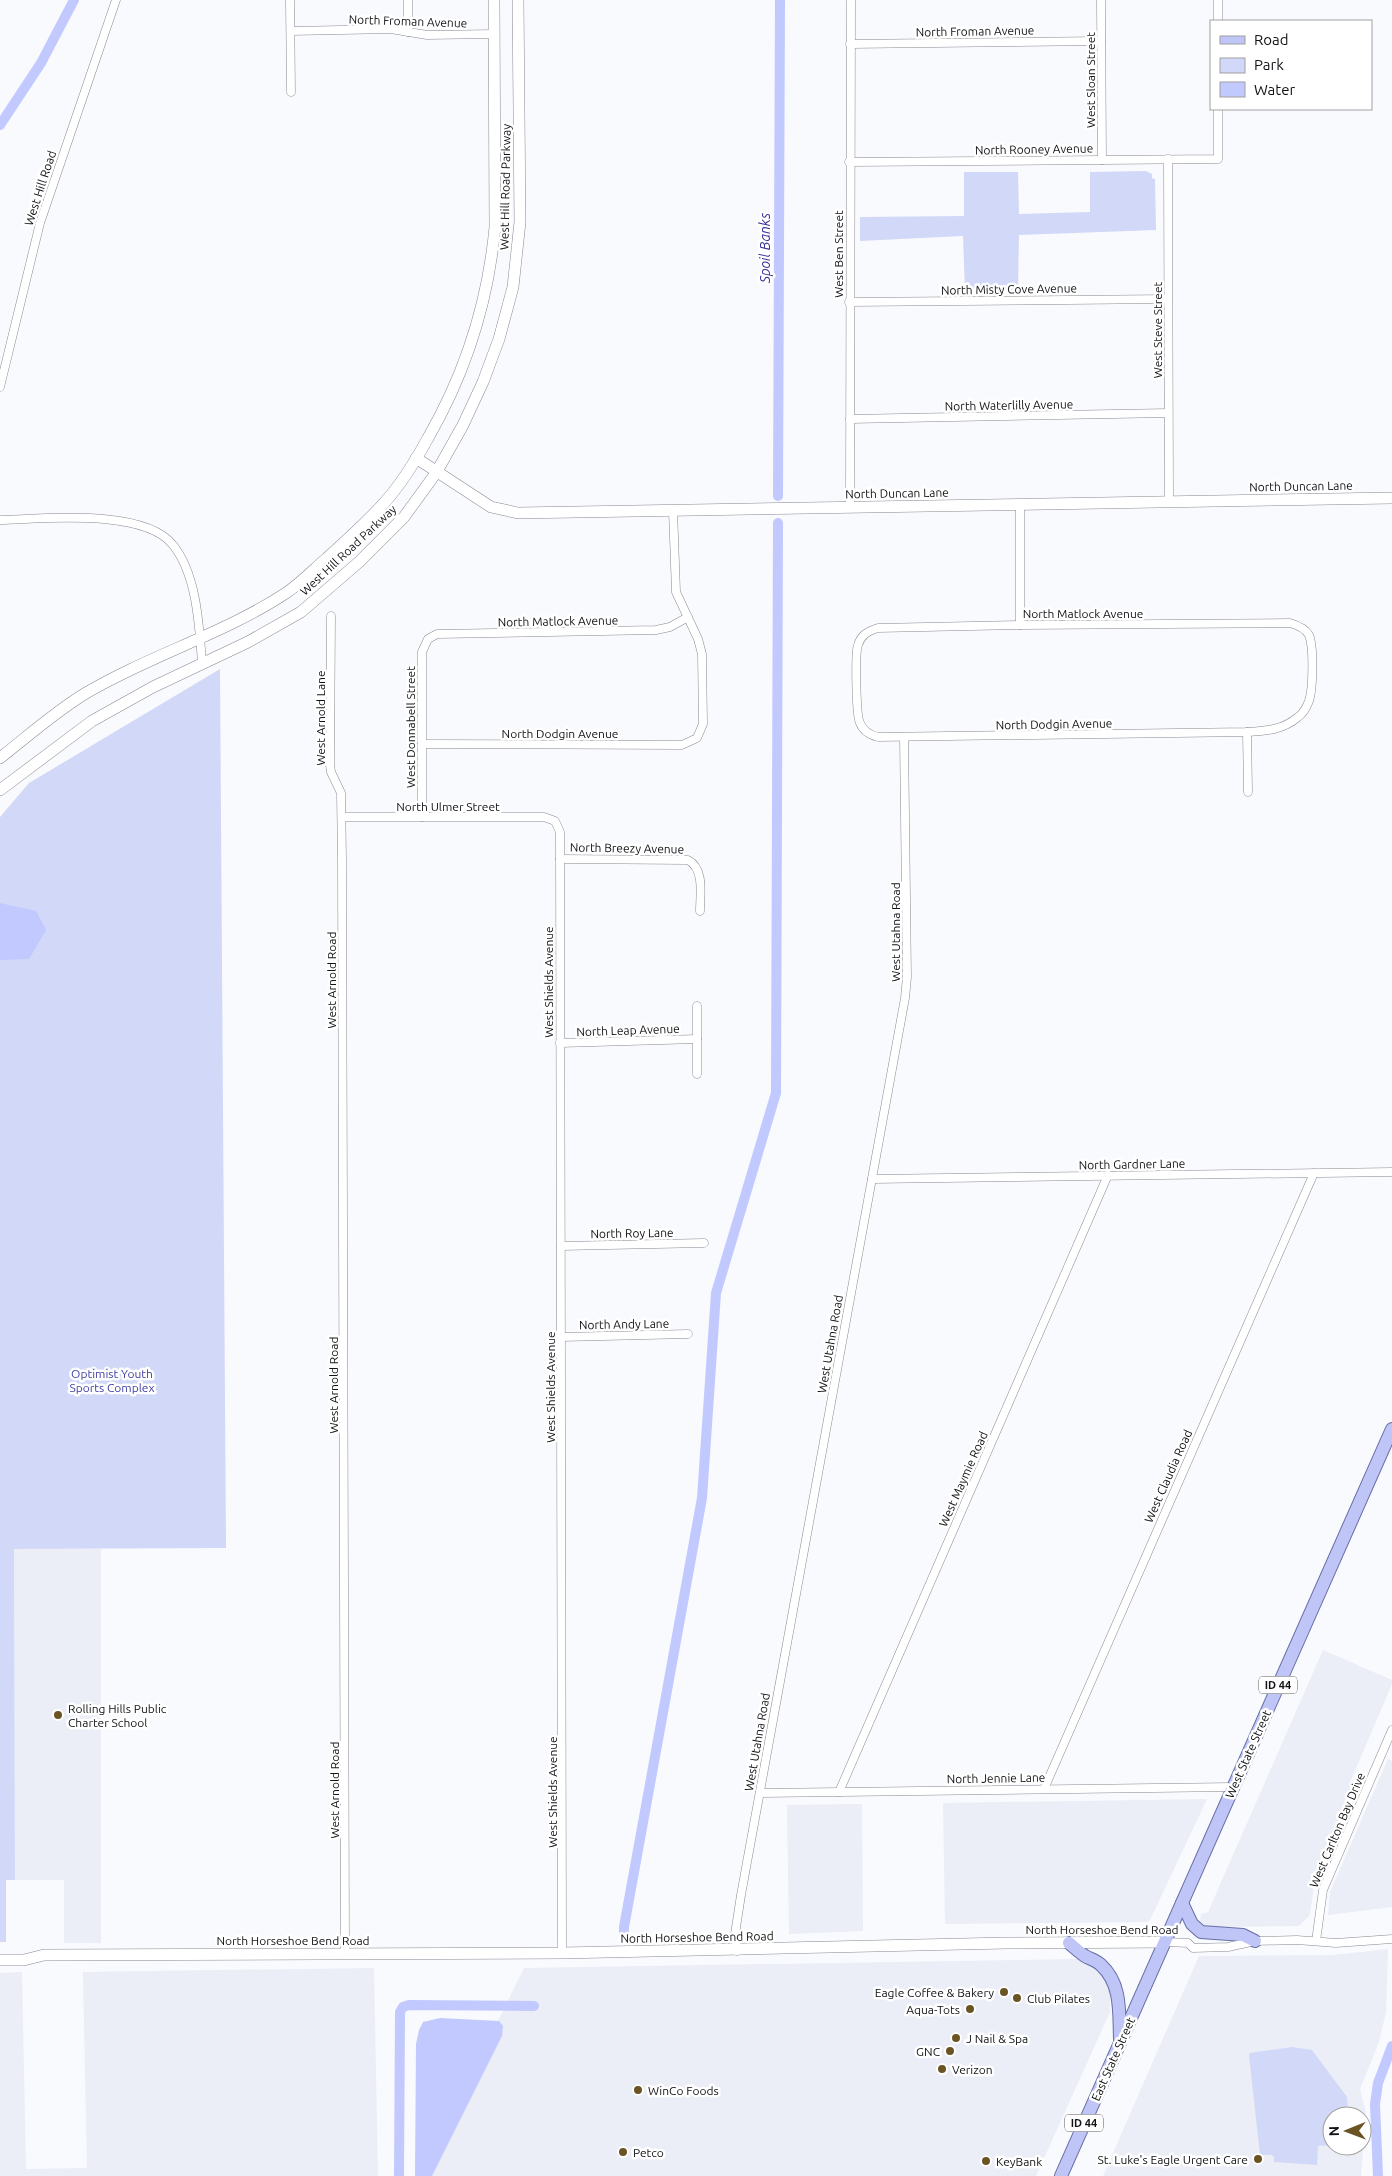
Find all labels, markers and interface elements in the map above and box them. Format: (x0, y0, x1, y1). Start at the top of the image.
street label: North Froman Avenue (348, 12, 468, 30)
legend (1210, 20, 1372, 110)
street label: North Froman Avenue (916, 23, 1034, 39)
text: Road (1254, 31, 1289, 48)
street label: West Sloan Street (1084, 32, 1097, 128)
text: Park (1254, 56, 1284, 73)
text: Water (1254, 81, 1295, 98)
street label: West Hill Road Parkway (497, 124, 513, 250)
street label: North Rooney Avenue (975, 141, 1093, 157)
street label: West Hill Road (22, 149, 58, 227)
street label: West Ben Street (832, 210, 845, 298)
water label: Spoil Banks (757, 213, 773, 284)
street label: North Misty Cove Avenue (941, 281, 1077, 297)
street label: West Steve Street (1151, 281, 1164, 378)
street label: North Waterlilly Avenue (945, 397, 1073, 413)
street label: North Duncan Lane (1249, 479, 1353, 493)
street label: North Duncan Lane (845, 486, 949, 500)
street label: West Hill Road Parkway (297, 502, 399, 598)
street label: North Matlock Avenue (1023, 607, 1143, 620)
street label: North Matlock Avenue (498, 613, 618, 629)
street label: West Donnabell Street (404, 666, 417, 788)
street label: West Arnold Lane (314, 670, 327, 766)
street label: North Dodgin Avenue (995, 716, 1113, 732)
street label: North Dodgin Avenue (502, 727, 618, 740)
street label: North Ulmer Street (396, 800, 500, 813)
street label: North Breezy Avenue (570, 841, 684, 855)
street label: West Utahna Road (889, 882, 902, 982)
street label: West Shields Avenue (542, 926, 555, 1038)
street label: West Arnold Road (325, 931, 338, 1029)
street label: North Leap Avenue (576, 1022, 680, 1038)
street label: North Gardner Lane (1079, 1157, 1185, 1171)
street label: North Roy Lane (590, 1226, 674, 1240)
street label: West Utahna Road (815, 1294, 845, 1394)
street label: North Andy Lane (579, 1317, 669, 1331)
street label: West Shields Avenue (544, 1331, 557, 1443)
street label: West Arnold Road (327, 1336, 340, 1434)
park label: Optimist Youth Sports Complex (69, 1367, 155, 1394)
street label: West Claudia Road (1142, 1428, 1194, 1524)
street label: West Maymie Road (936, 1429, 990, 1529)
road number: ID 44 (1259, 1676, 1297, 1694)
street label: West Utahna Road (742, 1692, 772, 1792)
place label: Rolling Hills Public Charter School (68, 1702, 167, 1729)
street label: West State Street (1223, 1708, 1273, 1800)
marker: Rolling Hills Public Charter School (52, 1709, 64, 1721)
street label: West Shields Avenue (546, 1736, 559, 1848)
street label: West Arnold Road (328, 1741, 341, 1839)
street label: North Jennie Lane (947, 1771, 1045, 1785)
street label: West Carlton Bay Drive (1307, 1771, 1367, 1889)
street label: North Horseshoe Bend Road (1025, 1923, 1179, 1936)
street label: North Horseshoe Bend Road (620, 1929, 774, 1945)
street label: North Horseshoe Bend Road (216, 1934, 370, 1947)
place label: Eagle Coffee & Bakery (875, 1986, 994, 1999)
marker: Eagle Coffee & Bakery (998, 1986, 1010, 1998)
marker: Club Pilates (1011, 1992, 1023, 2004)
place label: Club Pilates (1027, 1992, 1090, 2005)
place label: Aqua-Tots (906, 2003, 960, 2016)
marker: Aqua-Tots (964, 2003, 976, 2015)
street label: East State Street (1089, 2015, 1137, 2103)
marker: J Nail & Spa (950, 2032, 962, 2044)
place label: J Nail & Spa (966, 2032, 1028, 2045)
place label: GNC (916, 2045, 941, 2058)
marker: GNC (944, 2045, 956, 2057)
marker: Verizon (936, 2063, 948, 2075)
place label: Verizon (952, 2063, 993, 2076)
marker: WinCo Foods (632, 2084, 644, 2096)
place label: WinCo Foods (648, 2084, 719, 2097)
north arrow (1322, 2106, 1372, 2156)
road number: ID 44 (1065, 2114, 1103, 2132)
text: N (1326, 2126, 1342, 2137)
marker: Petco (617, 2146, 629, 2158)
place label: Petco (633, 2146, 664, 2159)
place label: St. Luke's Eagle Urgent Care (1097, 2153, 1248, 2166)
marker: St. Luke's Eagle Urgent Care (1252, 2153, 1264, 2165)
marker: KeyBank (980, 2155, 992, 2167)
place label: KeyBank (996, 2155, 1042, 2168)

